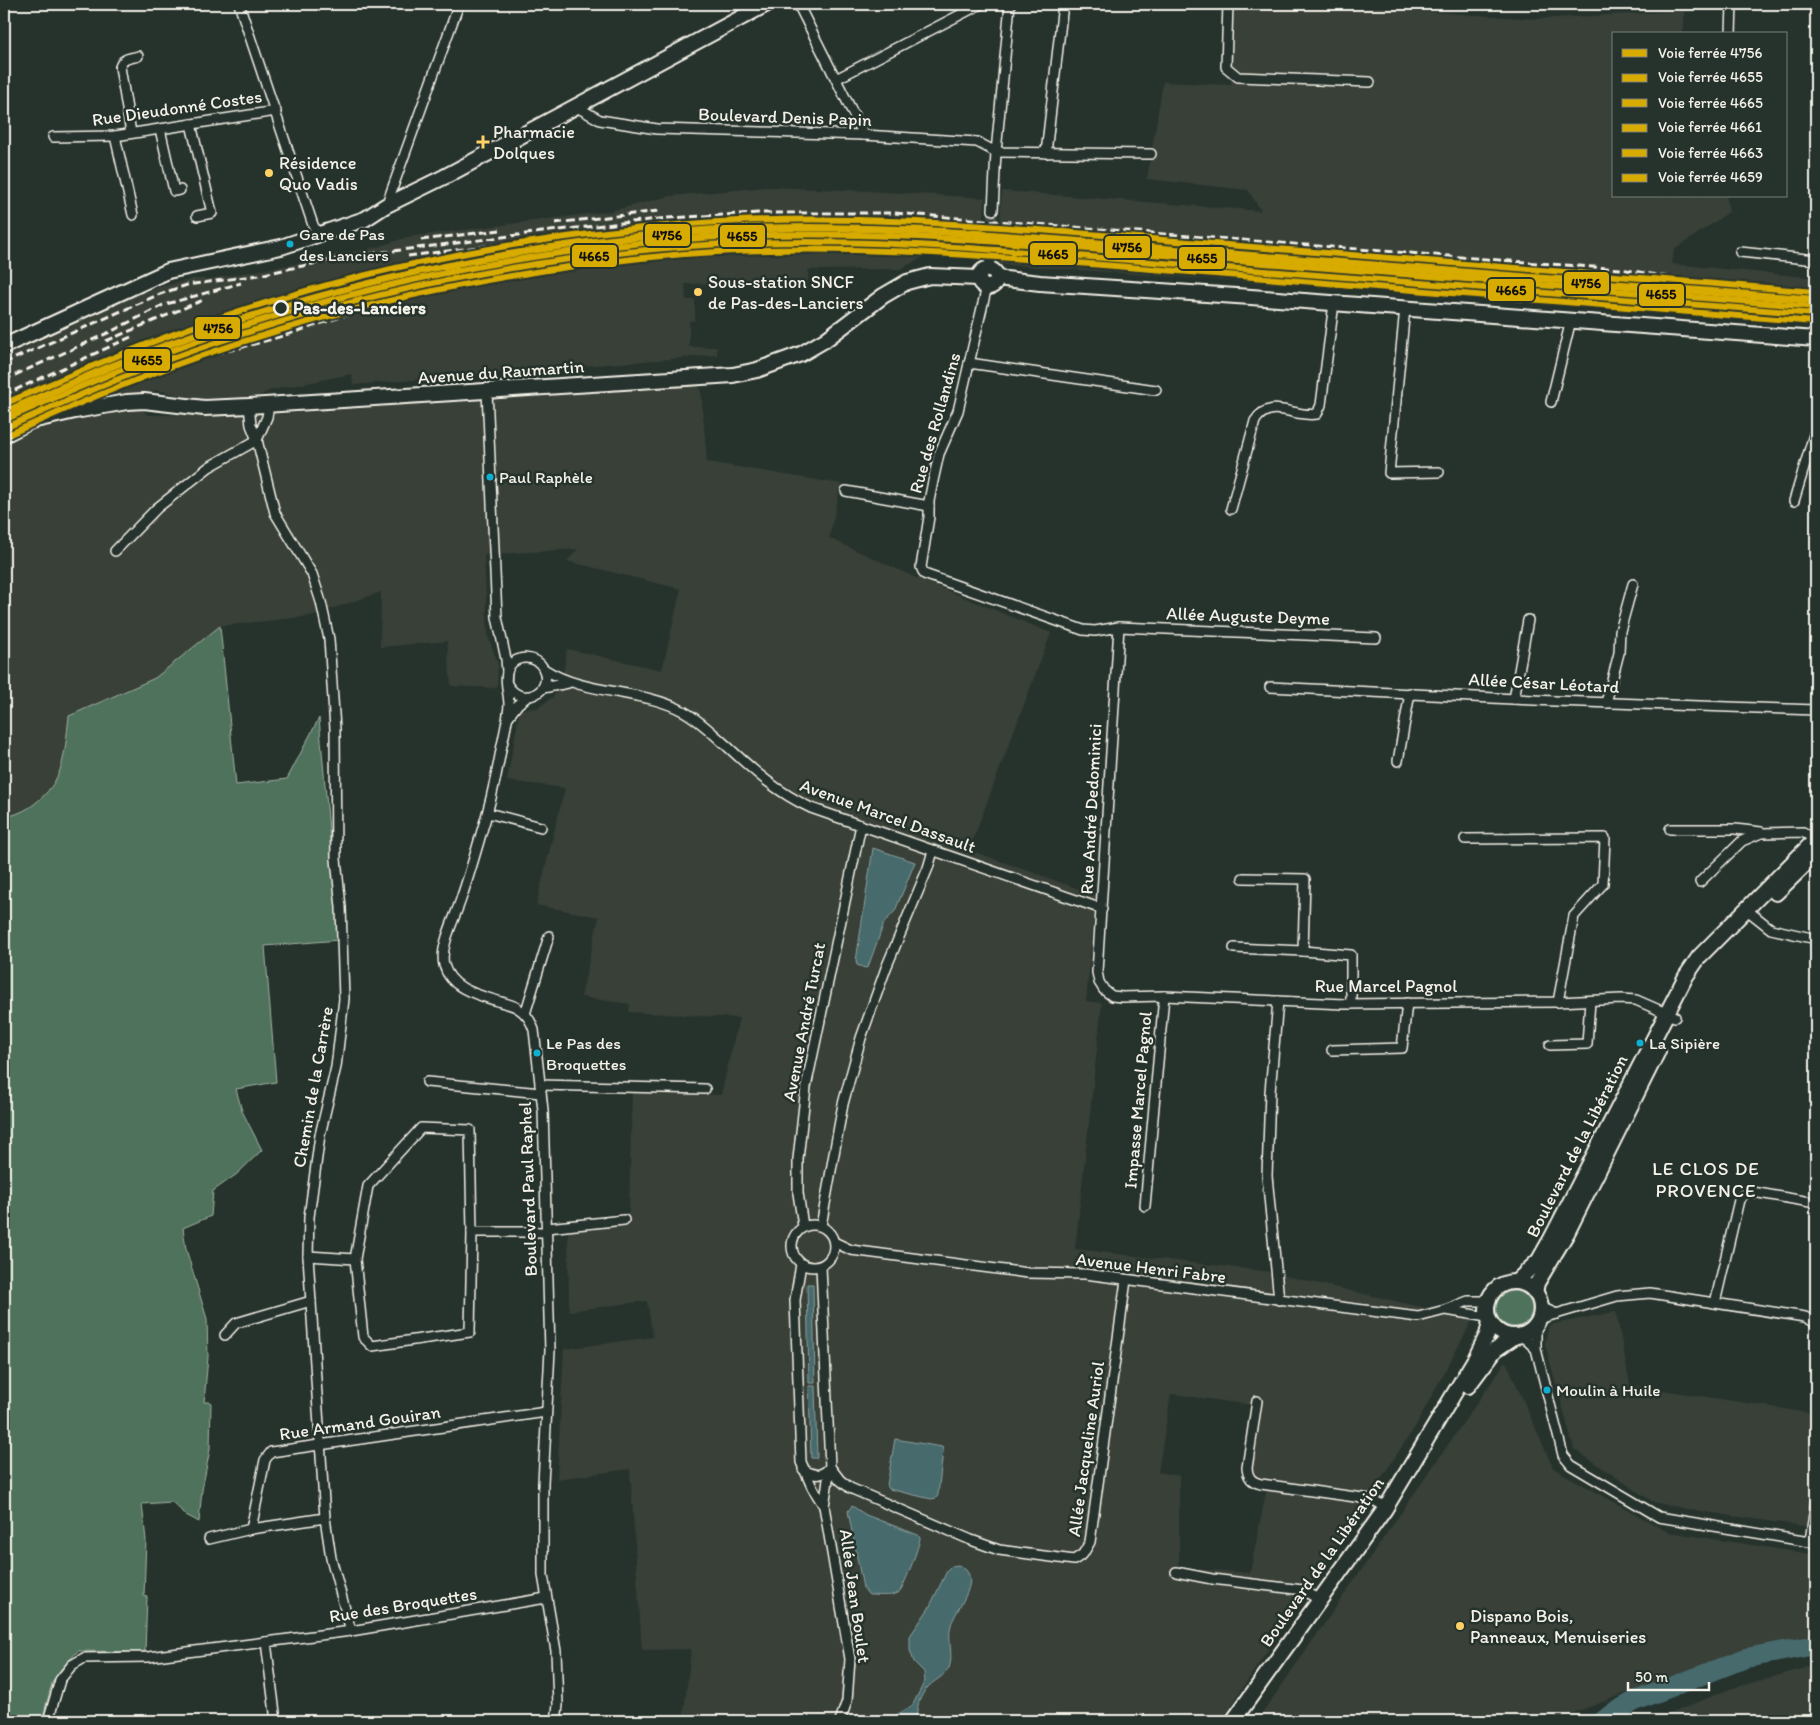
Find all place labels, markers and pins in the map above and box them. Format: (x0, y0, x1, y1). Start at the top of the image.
place label: Pharmacie Dolques (493, 121, 575, 164)
marker: Pharmacie Dolques (477, 136, 489, 148)
place label: Résidence Quo Vadis (279, 152, 358, 195)
marker: Résidence Quo Vadis (263, 167, 275, 179)
place label: Gare de Pas des Lanciers (299, 224, 389, 265)
marker: Gare de Pas des Lanciers (285, 239, 295, 249)
place label: Sous-station SNCF de Pas-des-Lanciers (708, 271, 863, 314)
marker: Sous-station SNCF de Pas-des-Lanciers (692, 286, 704, 298)
place label: Pas-des-Lanciers (293, 297, 426, 319)
marker: Pas-des-Lanciers (273, 300, 289, 316)
place label: Paul Raphèle (499, 467, 593, 487)
marker: Paul Raphèle (485, 472, 495, 482)
place label: Le Pas des Broquettes (546, 1033, 626, 1074)
place label: La Sipière (1649, 1033, 1720, 1053)
marker: La Sipière (1635, 1038, 1645, 1048)
marker: Le Pas des Broquettes (532, 1048, 542, 1058)
place label: Moulin à Huile (1556, 1380, 1661, 1400)
marker: Moulin à Huile (1542, 1385, 1552, 1395)
place label: Dispano Bois, Panneaux, Menuiseries (1470, 1605, 1646, 1648)
marker: Dispano Bois, Panneaux, Menuiseries (1454, 1620, 1466, 1632)

